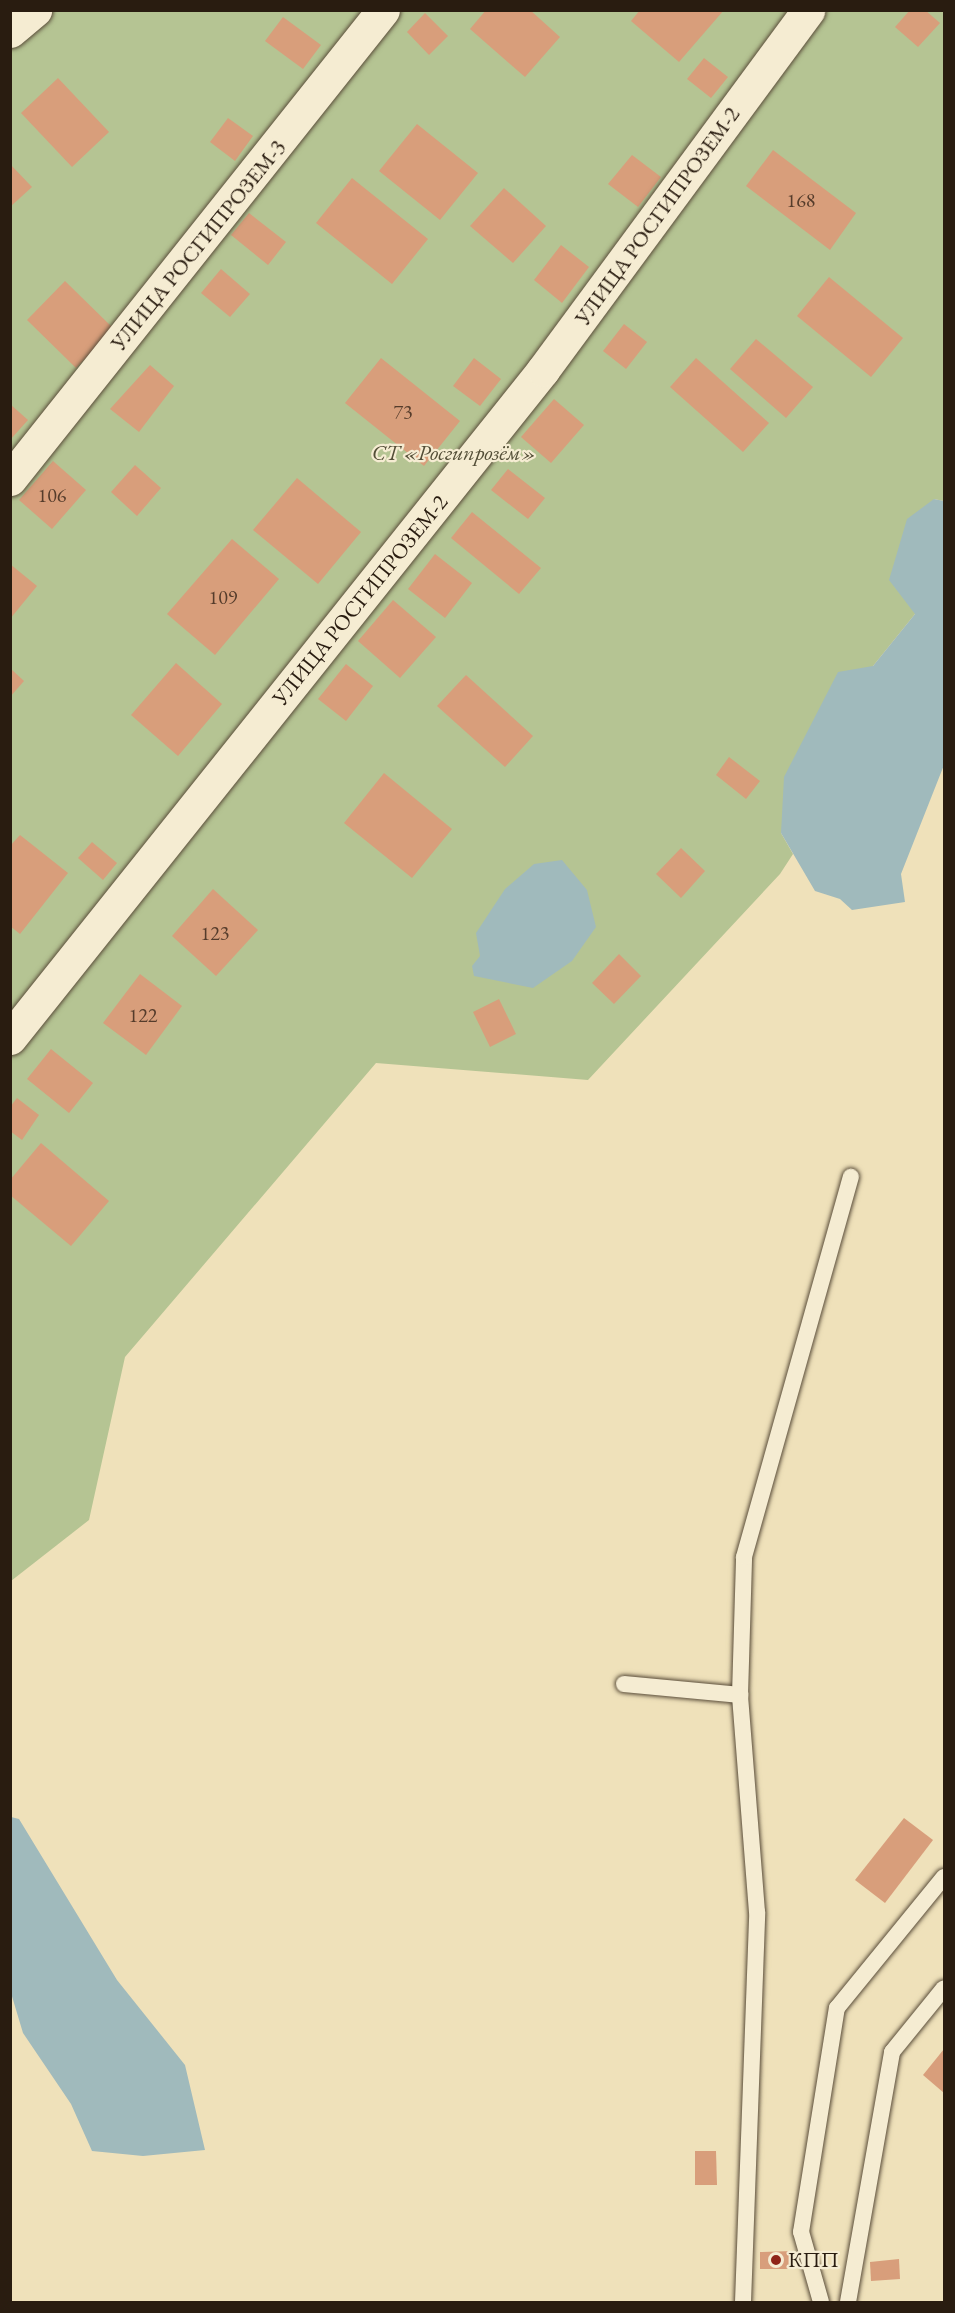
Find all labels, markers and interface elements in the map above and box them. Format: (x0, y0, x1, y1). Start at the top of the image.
street label: УЛИЦА РОСГИПРОЗЕМ-2 (569, 102, 745, 330)
street label: УЛИЦА РОСГИПРОЗЕМ-3 (105, 134, 291, 356)
house number: 168 (787, 188, 815, 212)
house number: 73 (393, 400, 413, 424)
park label: СТ «Росгипрозём» (372, 440, 536, 466)
house number: 106 (38, 483, 66, 507)
street label: УЛИЦА РОСГИПРОЗЕМ-2 (267, 489, 453, 711)
house number: 109 (209, 585, 237, 609)
house number: 123 (201, 921, 229, 945)
house number: 122 (129, 1003, 157, 1027)
place label: КПП (788, 2247, 839, 2273)
marker: КПП (769, 2253, 783, 2267)

